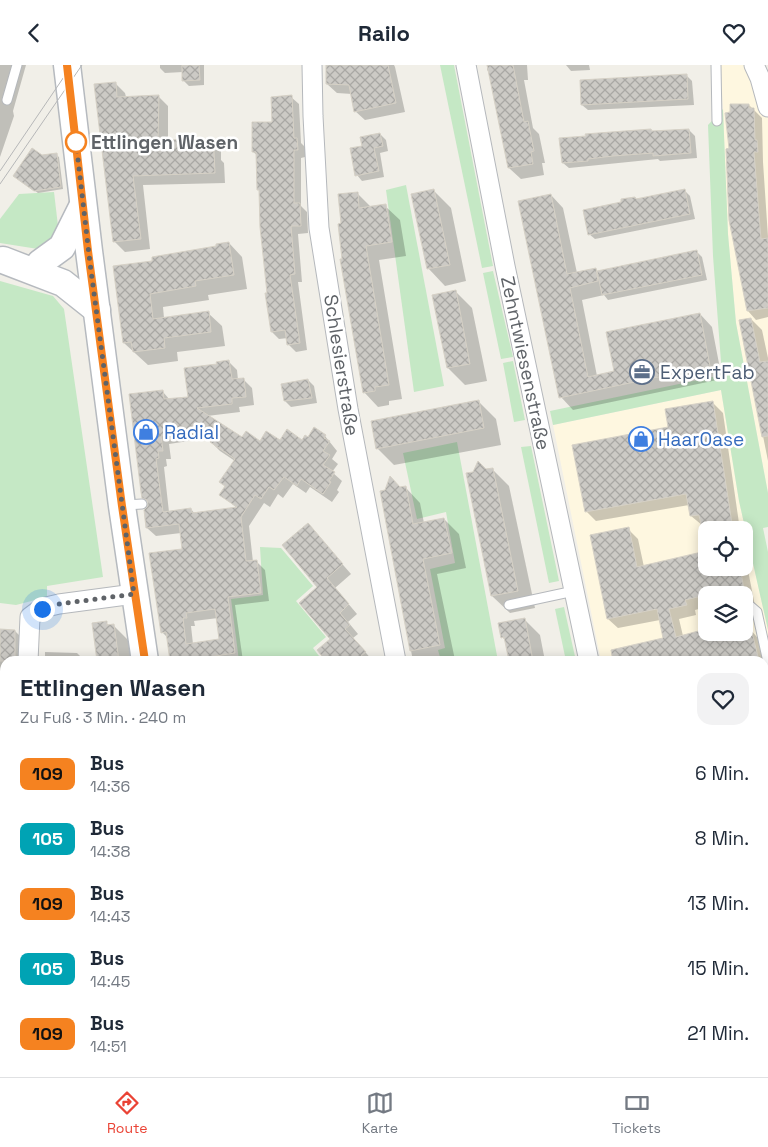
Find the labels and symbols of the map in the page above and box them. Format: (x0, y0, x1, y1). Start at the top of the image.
place label: Ettlingen Wasen (91, 130, 238, 155)
marker: Ettlingen Wasen (65, 131, 87, 153)
street label: Zehntwiesenstraße (495, 274, 556, 452)
street label: Schlesierstraße (318, 293, 365, 438)
office icon: ExpertFab (629, 359, 655, 385)
place label: ExpertFab (660, 360, 755, 385)
shop icon: Radial (133, 419, 159, 445)
place label: Radial (164, 420, 219, 445)
shop icon: HaarOase (628, 426, 654, 452)
place label: HaarOase (658, 427, 744, 452)
your location (30, 597, 55, 622)

